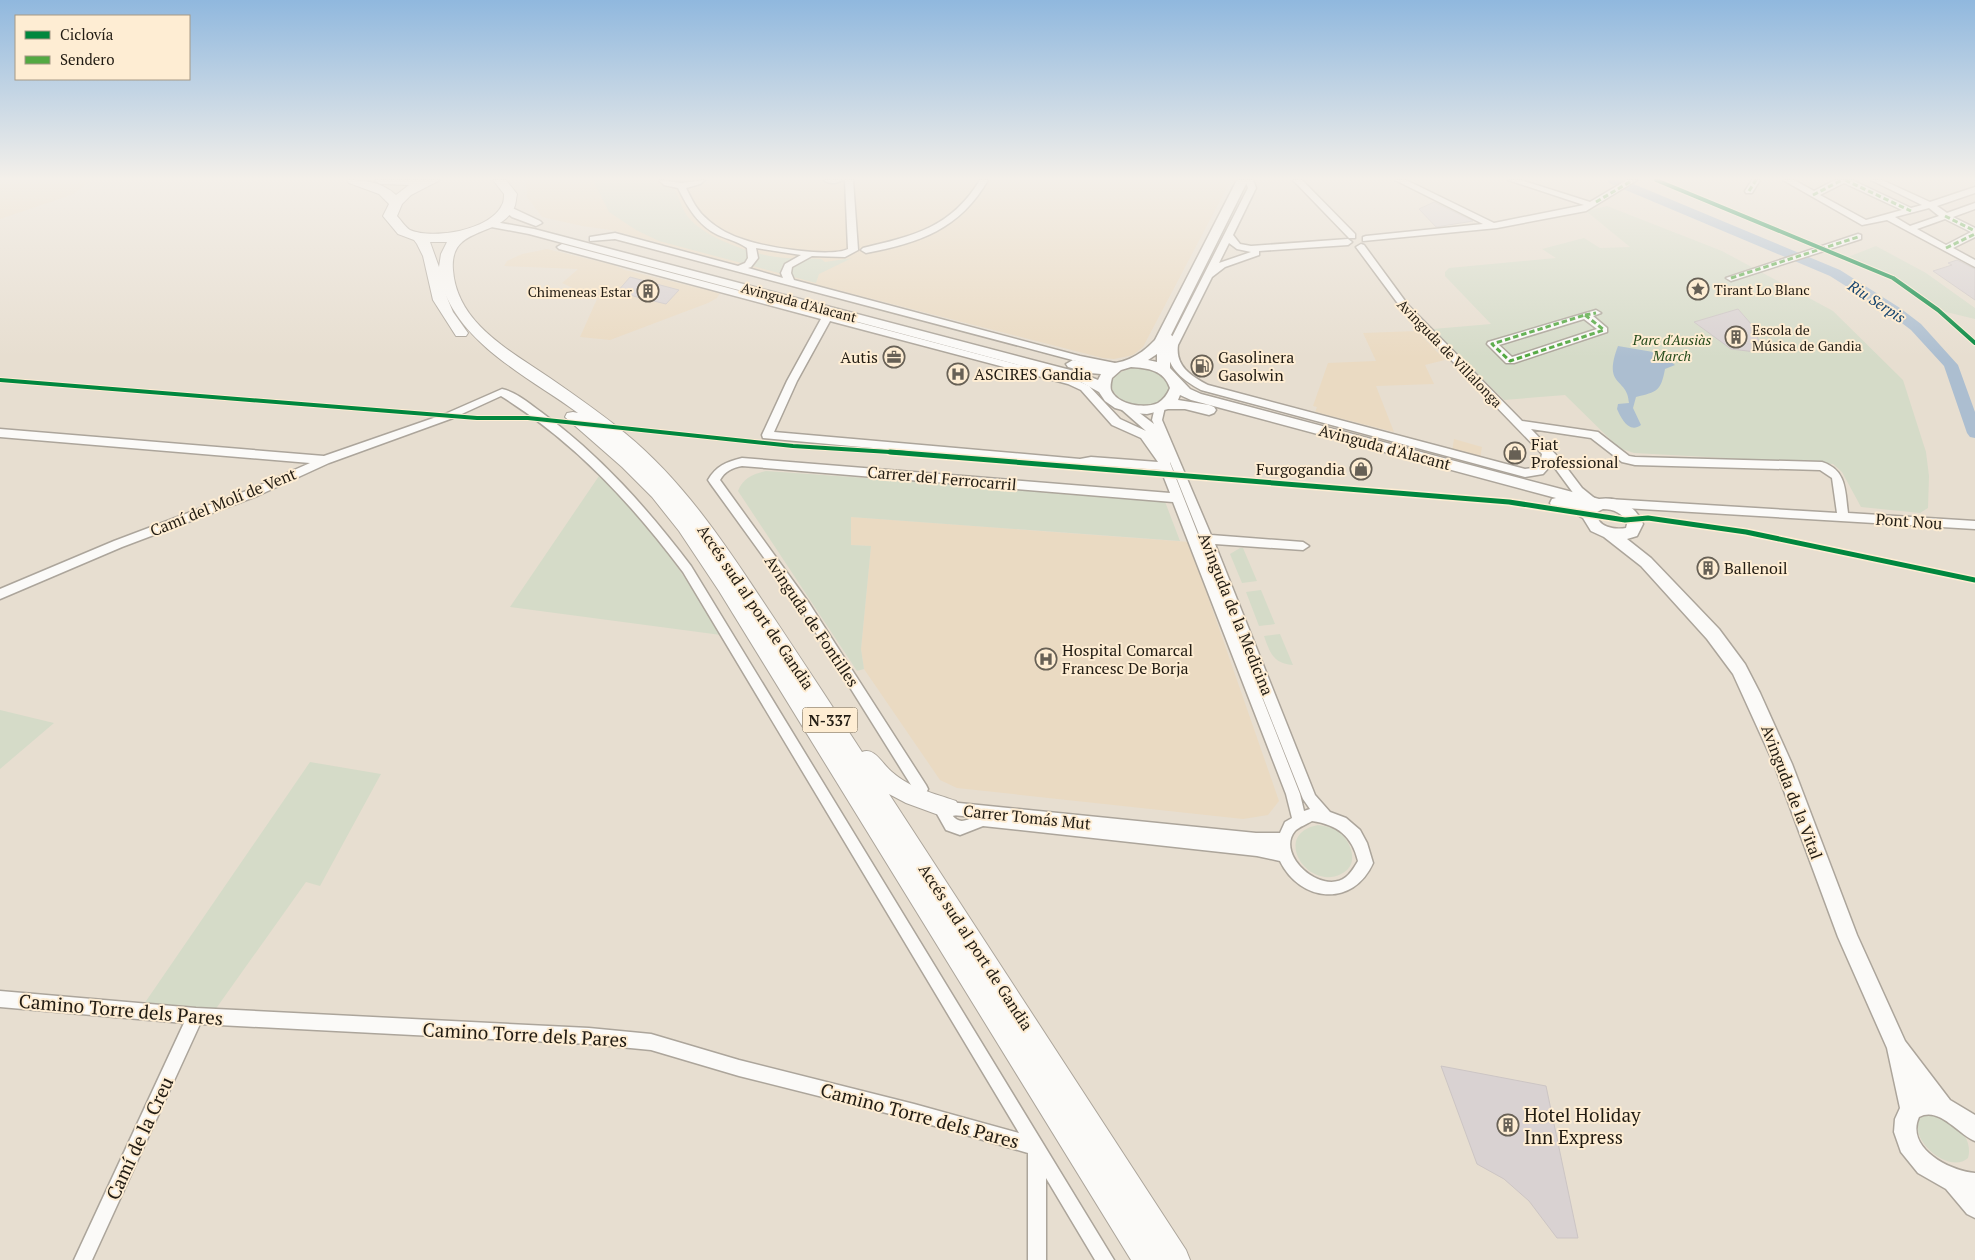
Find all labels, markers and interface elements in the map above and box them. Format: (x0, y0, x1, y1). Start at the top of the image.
legend (15, 15, 190, 80)
text: Ciclovía (60, 24, 114, 44)
text: Sendero (60, 49, 114, 69)
water label: Riu Serpis (1844, 275, 1909, 327)
street label: Avinguda d'Alacant (739, 277, 860, 327)
place icon: Tirant Lo Blanc (1686, 277, 1710, 301)
building icon: Chimeneas Estar (636, 279, 660, 303)
place label: Tirant Lo Blanc (1714, 280, 1810, 299)
place label: Chimeneas Estar (528, 282, 633, 301)
street label: Avinguda de Villalonga (1393, 295, 1507, 411)
place label: Escola de Música de Gandia (1752, 320, 1862, 355)
building icon: Escola de Música de Gandia (1724, 325, 1748, 349)
park label: Parc d'Ausiàs March (1632, 330, 1712, 365)
office icon: Autis (882, 345, 906, 369)
place label: Autis (840, 346, 878, 368)
place label: Gasolinera Gasolwin (1218, 346, 1294, 386)
fuel station icon: Gasolinera Gasolwin (1190, 354, 1214, 378)
hospital icon: ASCIRES Gandia (946, 362, 970, 386)
place label: ASCIRES Gandia (974, 363, 1092, 385)
street label: Avinguda d'Alacant (1317, 419, 1454, 475)
place label: Fiat Professional (1531, 433, 1619, 473)
shop icon: Fiat Professional (1503, 441, 1527, 465)
shop icon: Furgogandia (1349, 457, 1373, 481)
place label: Furgogandia (1256, 458, 1345, 480)
street label: Carrer del Ferrocarril (866, 461, 1018, 495)
street label: Camí del Molí de Vent (147, 463, 300, 541)
street label: Pont Nou (1875, 508, 1943, 534)
street label: Accés sud al port de Gandia (693, 520, 819, 694)
street label: Avinguda de la Medicina (1193, 529, 1279, 699)
street label: Avinguda de Fontilles (760, 551, 864, 691)
building icon: Ballenoil (1696, 556, 1720, 580)
place label: Ballenoil (1724, 557, 1788, 579)
place label: Hospital Comarcal Francesc De Borja (1062, 639, 1193, 679)
hospital icon: Hospital Comarcal Francesc De Borja (1034, 647, 1058, 671)
road number: N-337 (802, 708, 858, 732)
street label: Avinguda de la Vital (1756, 722, 1828, 863)
street label: Carrer Tomás Mut (962, 799, 1092, 835)
street label: Accés sud al port de Gandia (914, 860, 1038, 1034)
street label: Camino Torre dels Pares (18, 988, 224, 1030)
street label: Camino Torre dels Pares (422, 1016, 628, 1052)
street label: Camí de la Creu (100, 1072, 179, 1204)
street label: Camino Torre dels Pares (818, 1076, 1022, 1154)
place label: Hotel Holiday Inn Express (1524, 1102, 1641, 1149)
building icon: Hotel Holiday Inn Express (1496, 1113, 1520, 1137)

